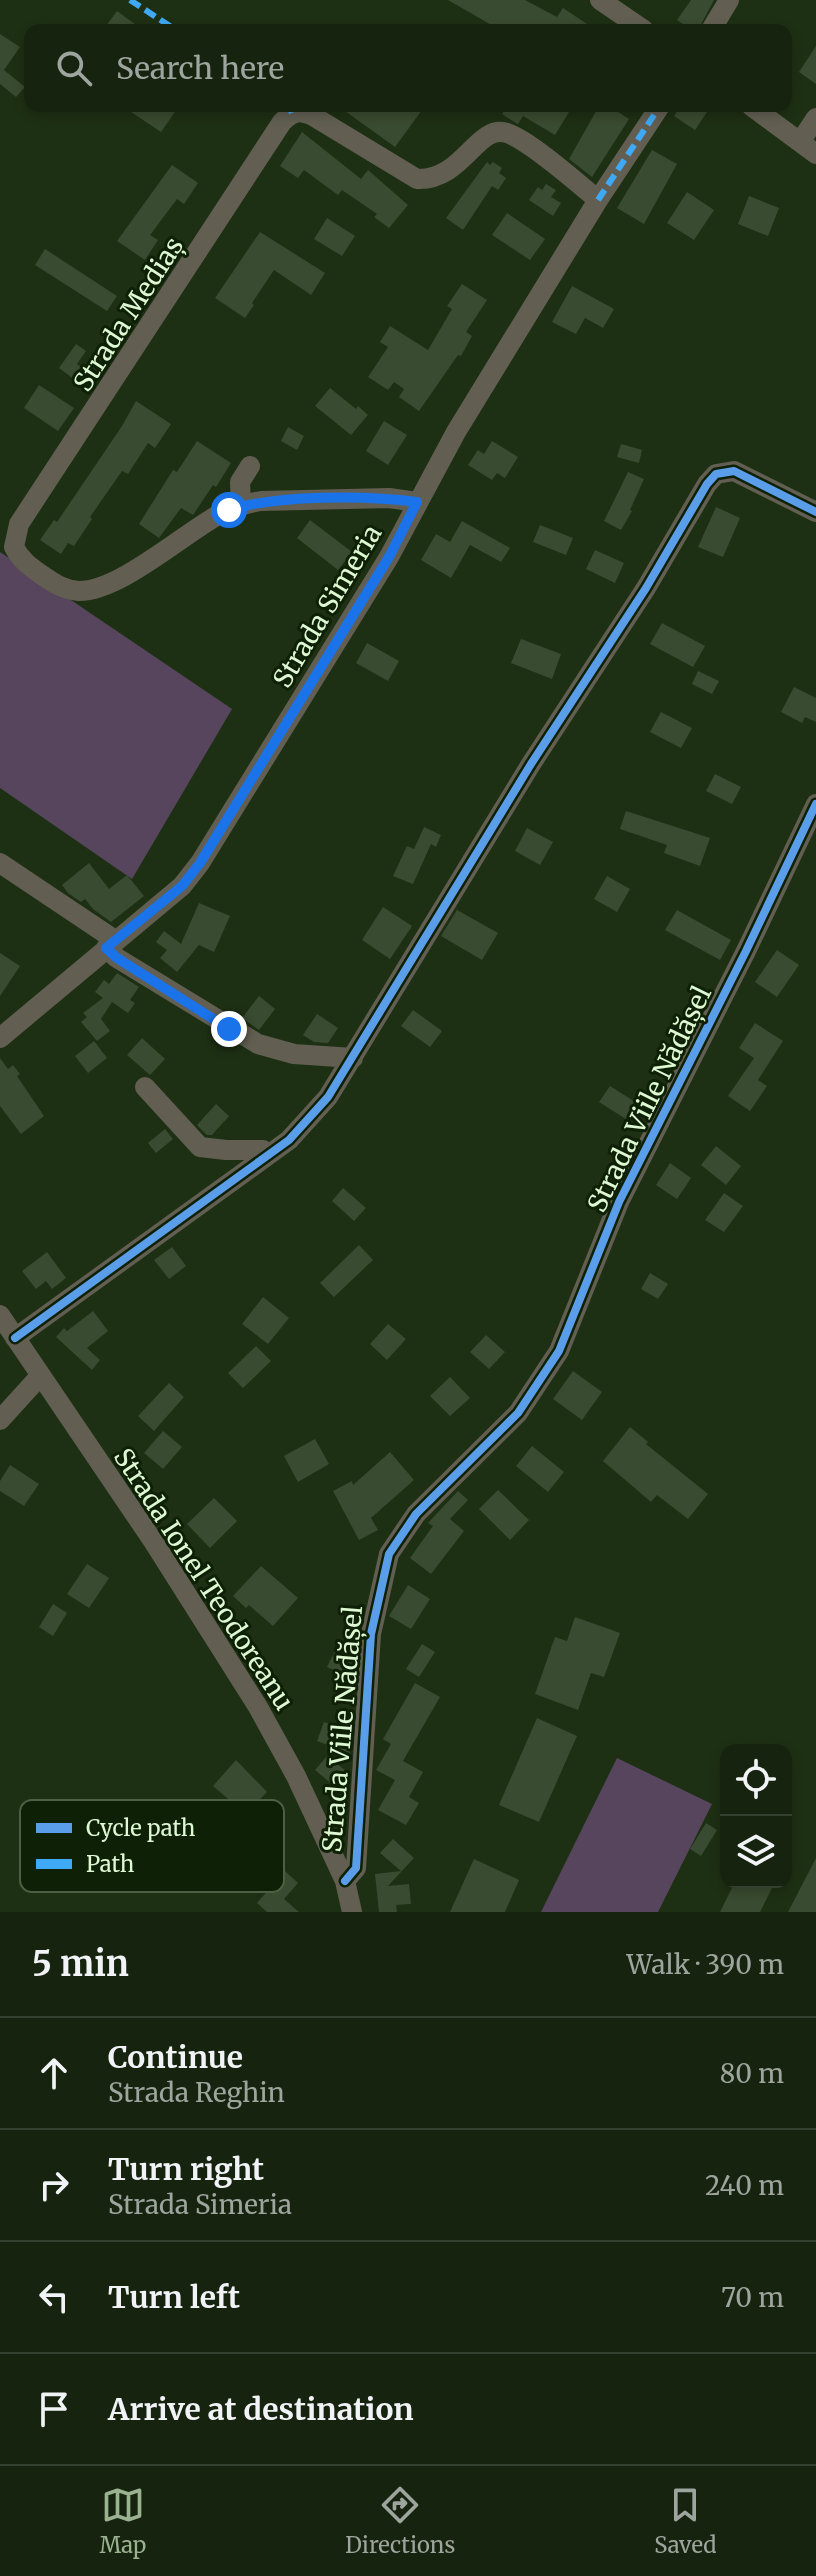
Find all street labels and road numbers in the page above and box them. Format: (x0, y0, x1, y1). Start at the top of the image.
street label: Strada Mediaș (66, 231, 190, 397)
street label: Strada Simeria (265, 519, 389, 693)
street label: Strada Viile Nădășel (580, 981, 718, 1217)
street label: Strada Ionel Teodoreanu (107, 1442, 301, 1716)
street label: Strada Viile Nădășel (315, 1604, 369, 1854)

